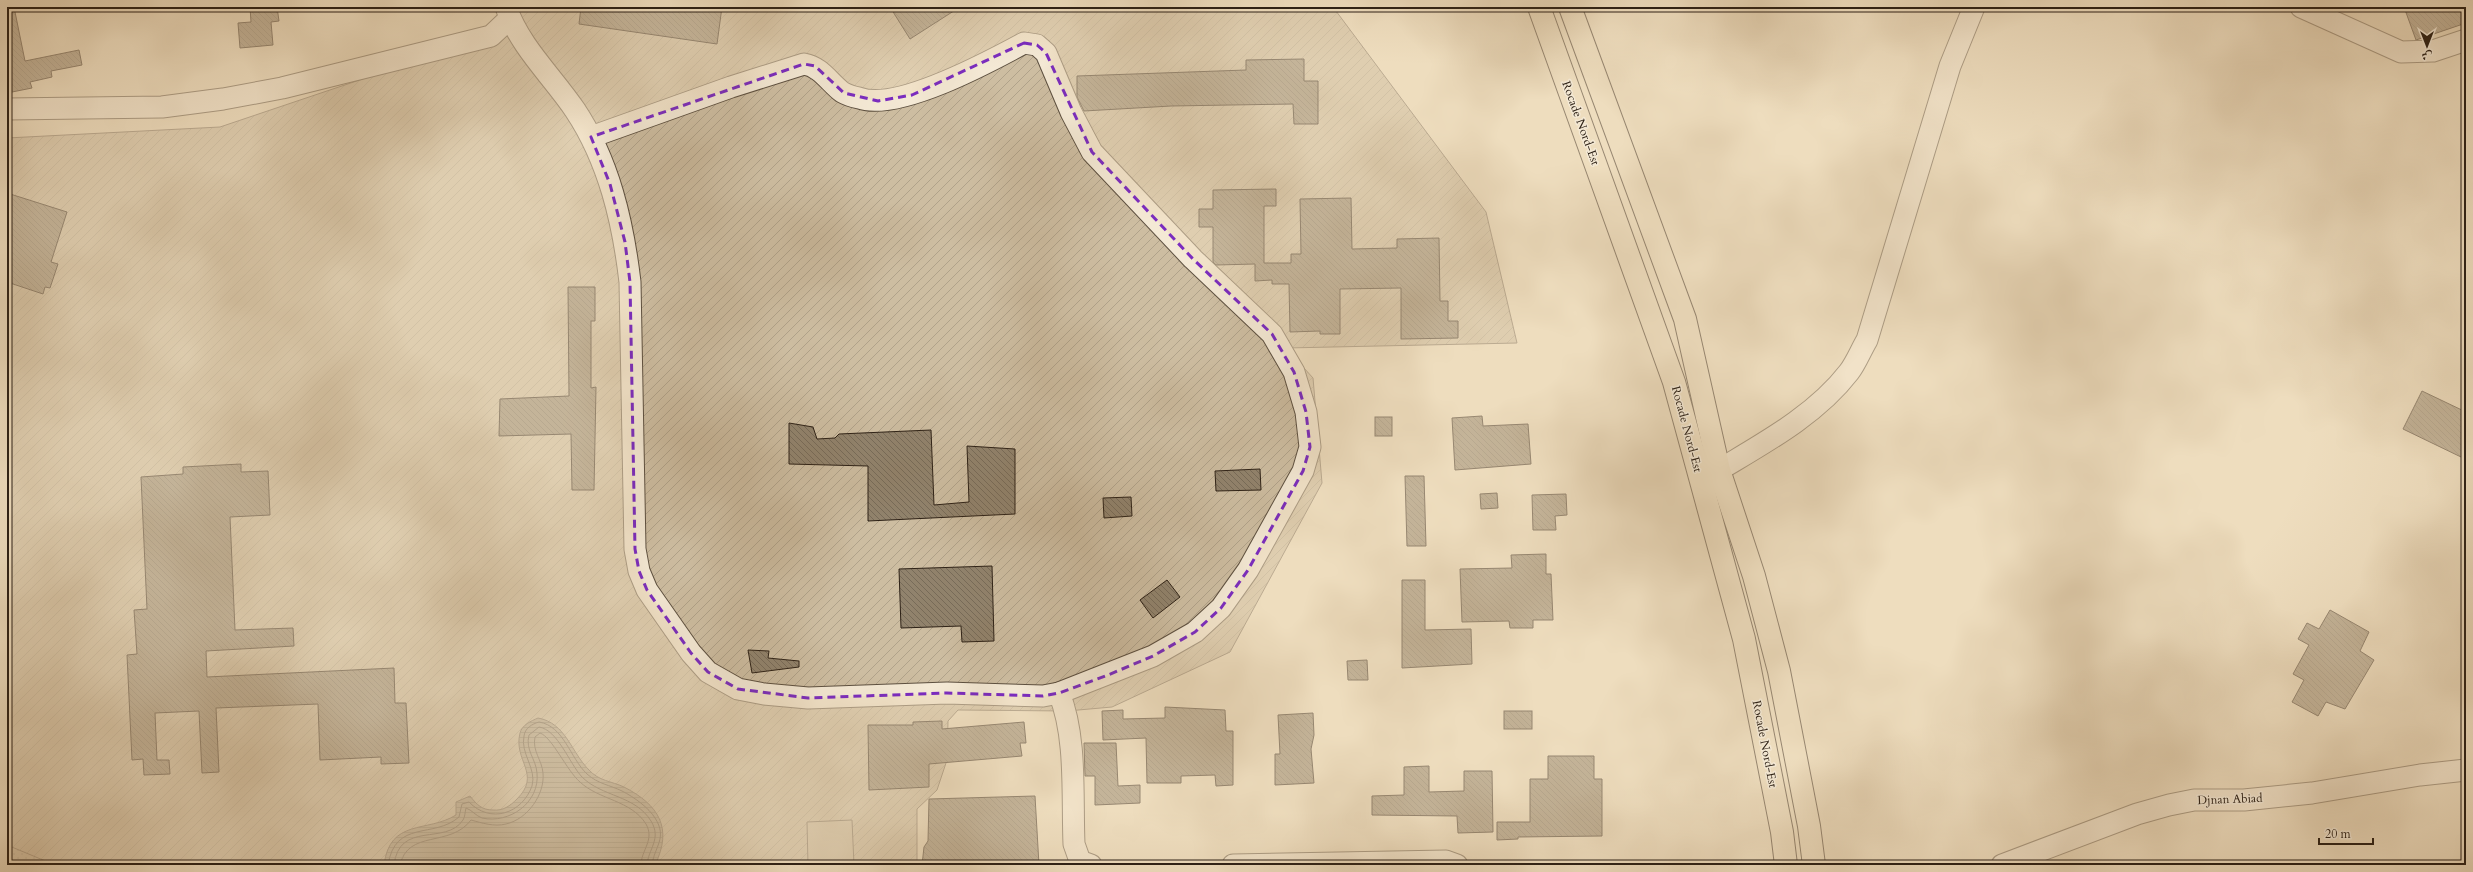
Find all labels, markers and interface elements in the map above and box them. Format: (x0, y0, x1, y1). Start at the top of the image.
north arrow (2407, 26, 2447, 66)
text: ش (2421, 48, 2432, 63)
street label: Rocade Nord-Est (1558, 79, 1604, 168)
street label: Rocade Nord-Est (1668, 384, 1706, 474)
street label: Rocade Nord-Est (1749, 699, 1781, 789)
street label: Djnan Abiad (2197, 790, 2263, 808)
scale bar (2319, 820, 2373, 846)
text: 20 m (2325, 826, 2352, 842)

